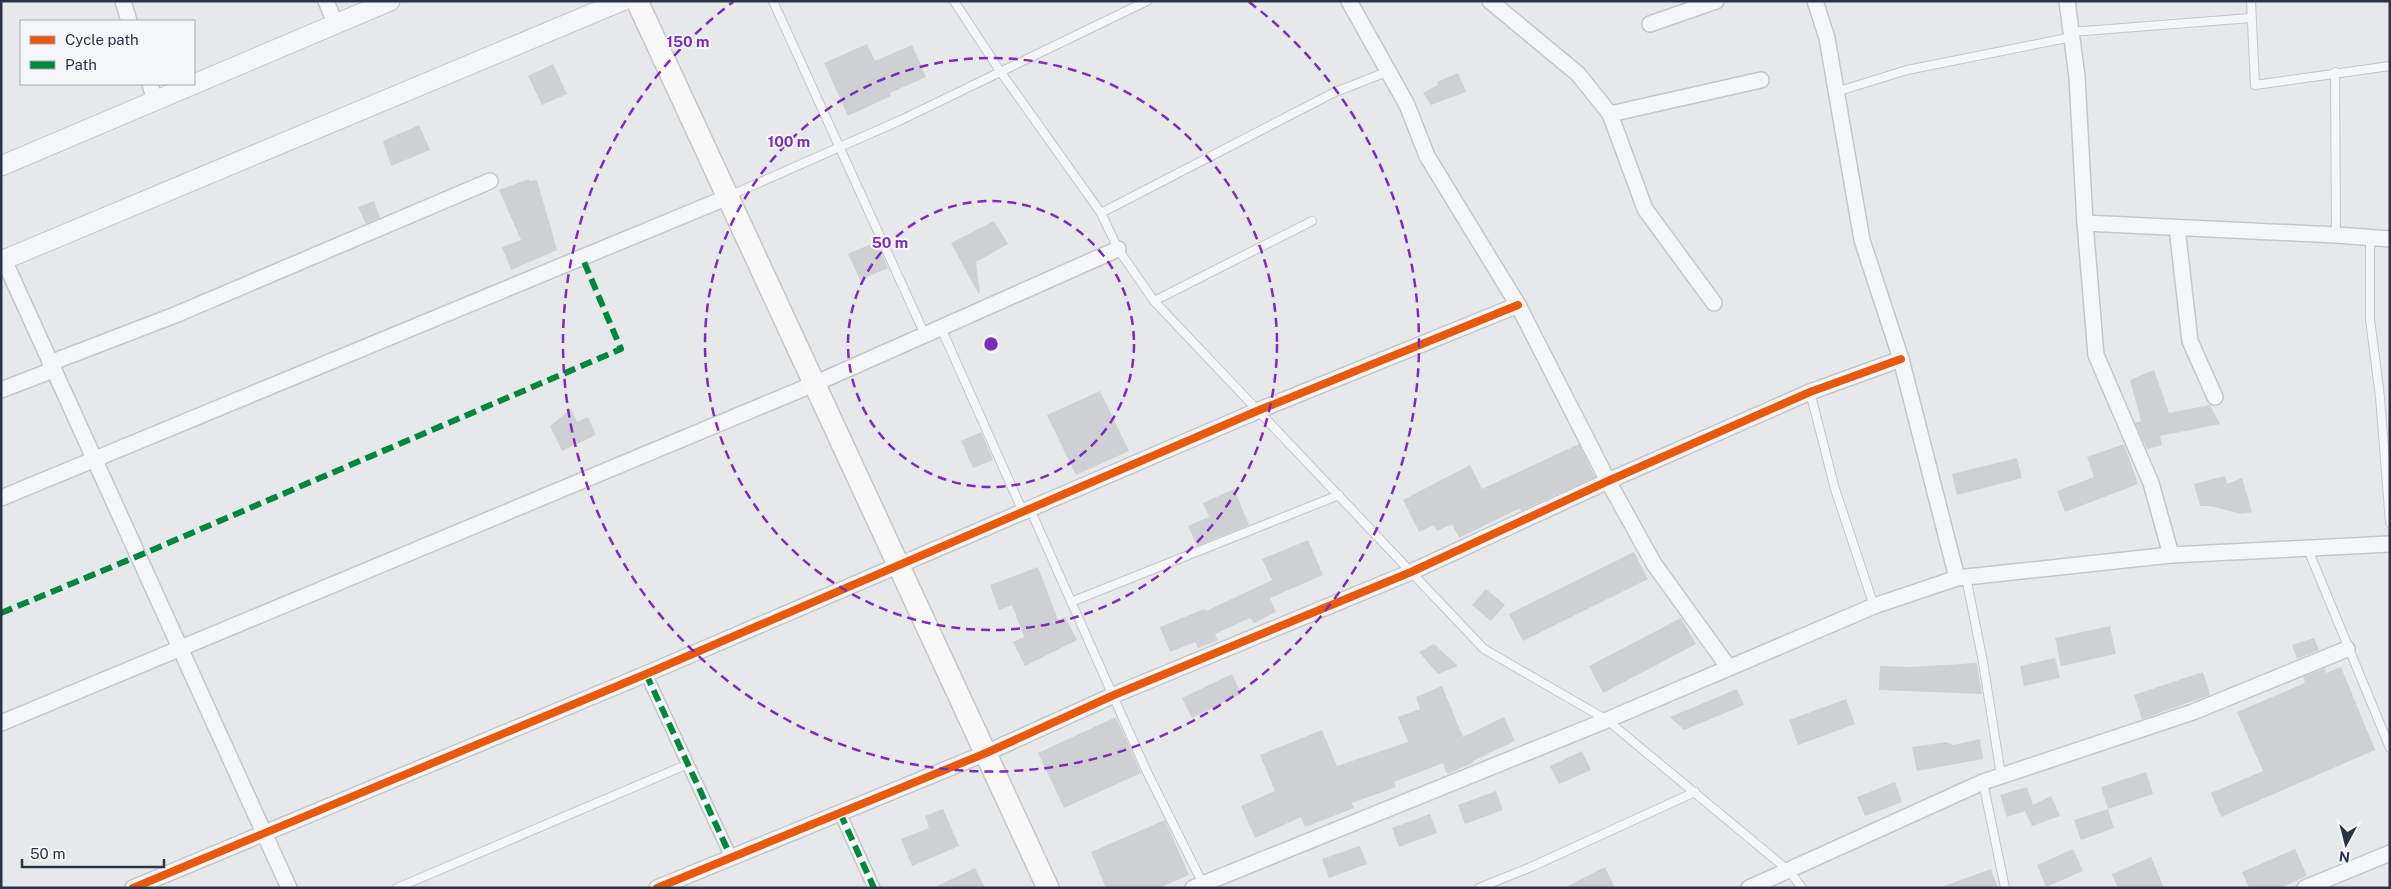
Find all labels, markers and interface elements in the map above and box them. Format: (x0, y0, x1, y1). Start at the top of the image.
legend (20, 20, 195, 85)
text: Cycle path (65, 31, 139, 48)
text: 150 m (666, 33, 710, 50)
text: Path (65, 56, 97, 73)
text: 100 m (768, 133, 810, 150)
text: 50 m (872, 234, 908, 251)
centre of rings (982, 335, 1000, 353)
north arrow (2321, 819, 2371, 869)
scale bar (22, 836, 165, 868)
text: 50 m (30, 845, 65, 862)
text: N (2338, 848, 2351, 866)

